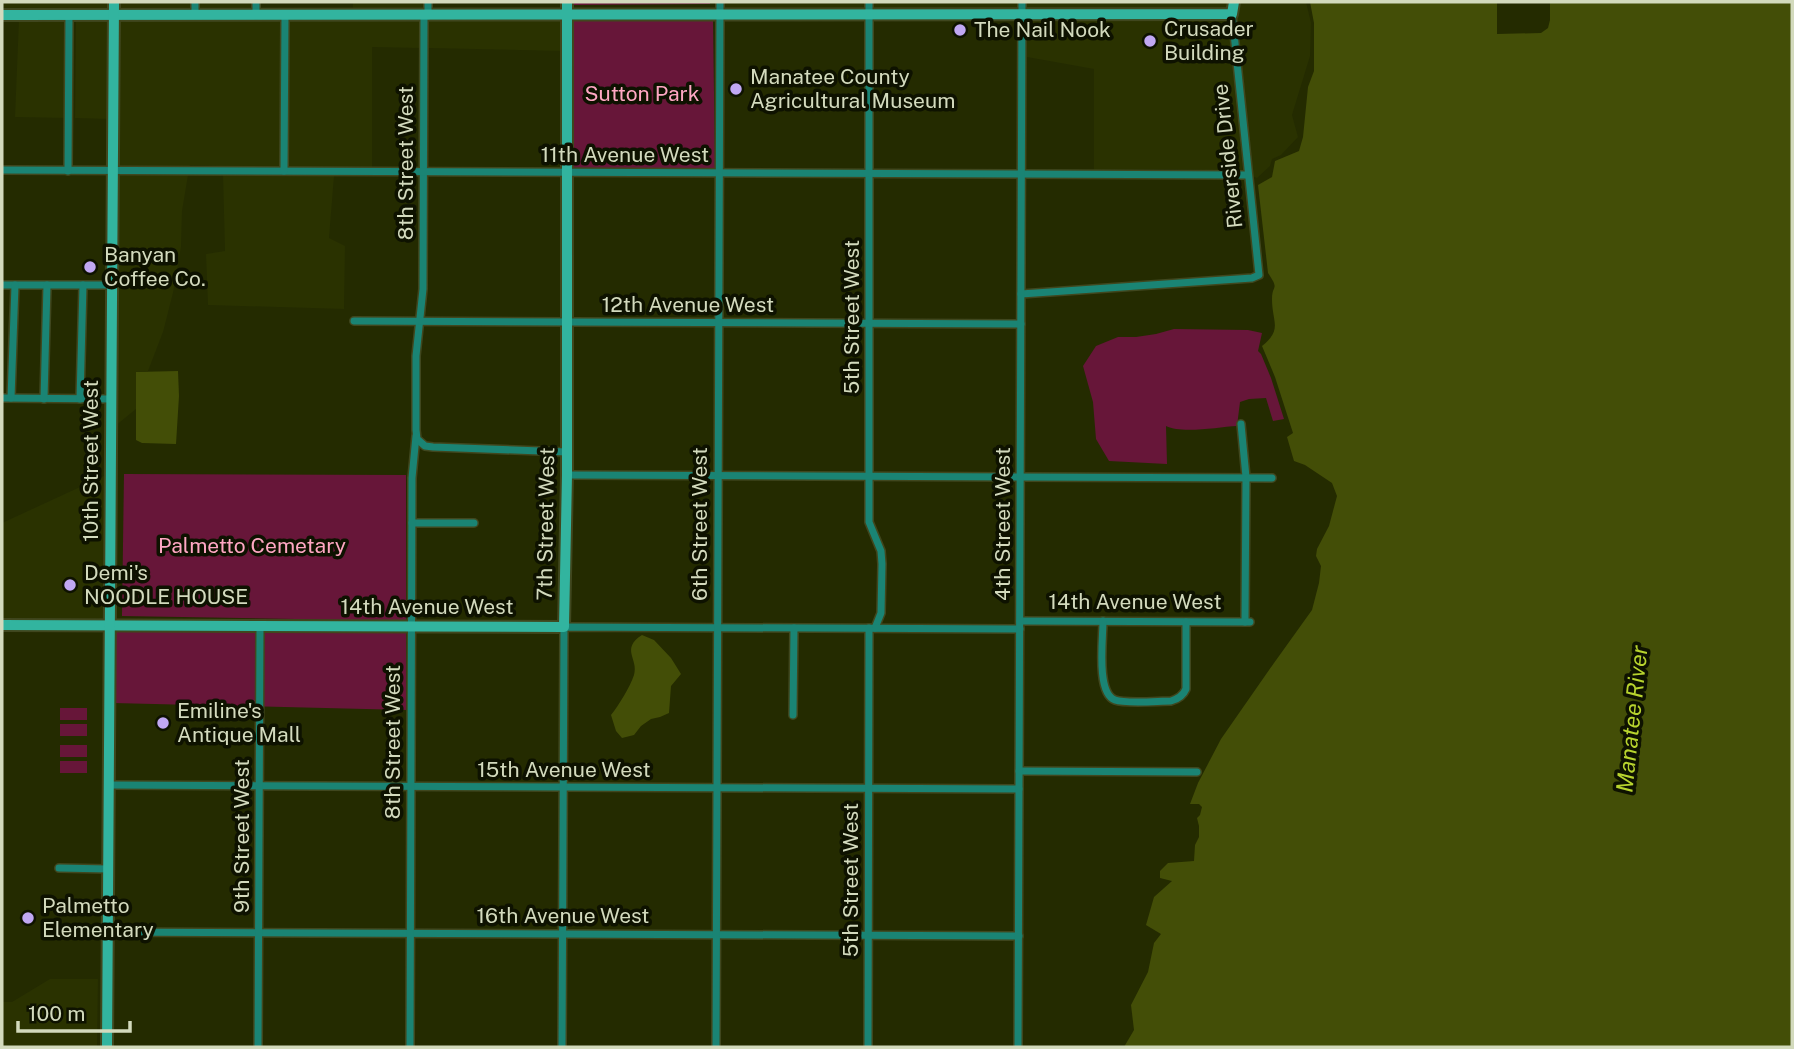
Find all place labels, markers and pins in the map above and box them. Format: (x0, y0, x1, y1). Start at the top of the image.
place label: Crusader Building (1164, 16, 1254, 65)
place label: The Nail Nook (974, 17, 1111, 42)
marker: The Nail Nook (952, 22, 968, 38)
marker: Crusader Building (1142, 33, 1158, 49)
place label: Manatee County Agricultural Museum (750, 64, 955, 113)
marker: Manatee County Agricultural Museum (728, 81, 744, 97)
place label: Banyan Coffee Co. (104, 242, 206, 291)
marker: Banyan Coffee Co. (82, 259, 98, 275)
place label: Demi's NOODLE HOUSE (84, 560, 248, 609)
marker: Demi's NOODLE HOUSE (62, 577, 78, 593)
place label: Emiline's Antique Mall (177, 698, 301, 747)
marker: Emiline's Antique Mall (155, 715, 171, 731)
place label: Palmetto Elementary (42, 893, 154, 942)
marker: Palmetto Elementary (20, 910, 36, 926)

